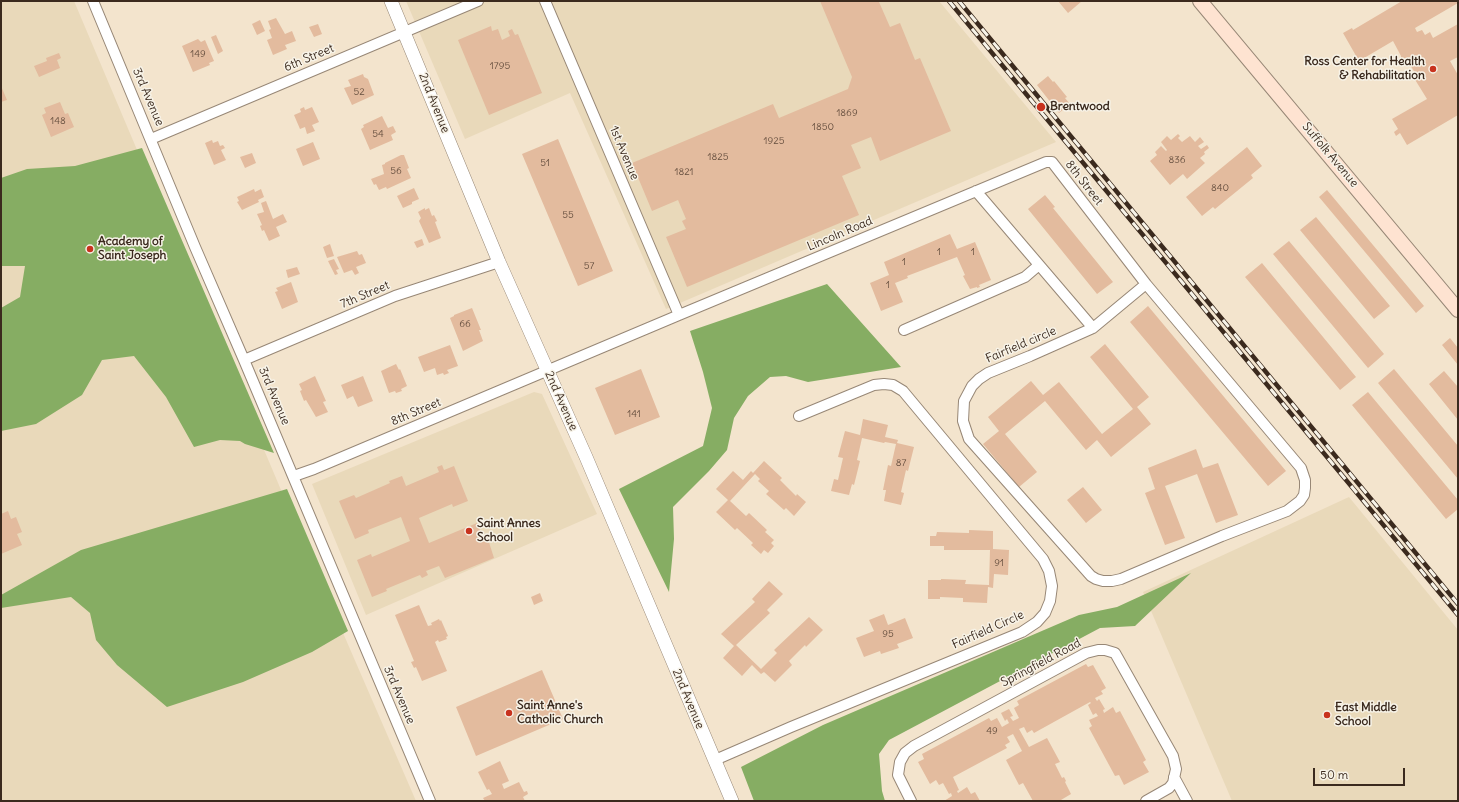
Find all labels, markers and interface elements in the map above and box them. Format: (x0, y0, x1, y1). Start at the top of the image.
street label: 6th Street (282, 41, 336, 75)
house number: 149 (190, 48, 206, 60)
place label: Ross Center for Health & Rehabilitation (1304, 55, 1425, 83)
house number: 1795 (490, 60, 510, 72)
marker: Ross Center for Health & Rehabilitation (1428, 64, 1438, 74)
street label: 3rd Avenue (129, 66, 167, 128)
street label: 2nd Avenue (415, 71, 453, 135)
house number: 52 (353, 86, 365, 98)
place label: Brentwood (1050, 100, 1110, 114)
marker: Brentwood (1035, 101, 1047, 113)
house number: 1869 (836, 107, 858, 119)
house number: 148 (50, 115, 66, 127)
street label: Suffolk Avenue (1299, 120, 1361, 190)
house number: 1850 (812, 121, 834, 133)
street label: 1st Avenue (606, 124, 642, 182)
house number: 54 (372, 128, 384, 140)
house number: 1925 (764, 135, 784, 147)
house number: 1825 (708, 151, 728, 163)
house number: 836 (1168, 154, 1186, 166)
house number: 51 (540, 157, 550, 169)
street label: 8th Street (1062, 158, 1106, 208)
house number: 56 (390, 165, 402, 177)
house number: 1821 (674, 166, 694, 178)
house number: 840 (1211, 182, 1229, 194)
house number: 55 (562, 209, 574, 221)
street label: Lincoln Road (805, 214, 875, 254)
place label: Academy of Saint Joseph (98, 235, 166, 263)
marker: Academy of Saint Joseph (85, 244, 95, 254)
house number: 1 (937, 246, 941, 258)
house number: 1 (971, 246, 975, 258)
house number: 1 (902, 256, 906, 268)
house number: 57 (584, 260, 594, 272)
street label: 7th Street (338, 278, 392, 312)
house number: 1 (886, 279, 890, 291)
house number: 66 (459, 318, 471, 330)
street label: Fairfield circle (984, 324, 1058, 366)
street label: 3rd Avenue (255, 365, 293, 427)
street label: 2nd Avenue (541, 369, 581, 433)
street label: 8th Street (389, 395, 443, 429)
house number: 141 (627, 408, 641, 420)
house number: 87 (896, 457, 906, 469)
place label: Saint Annes School (477, 517, 540, 545)
marker: Saint Annes School (464, 526, 474, 536)
house number: 91 (994, 557, 1004, 569)
street label: Fairfield Circle (950, 608, 1026, 652)
house number: 95 (882, 628, 894, 640)
street label: Springfield Road (999, 636, 1083, 690)
street label: 3rd Avenue (380, 664, 418, 726)
street label: 2nd Avenue (669, 667, 707, 731)
place label: Saint Anne's Catholic Church (517, 699, 603, 727)
place label: East Middle School (1335, 701, 1397, 729)
marker: Saint Anne's Catholic Church (504, 708, 514, 718)
marker: East Middle School (1322, 710, 1332, 720)
house number: 49 (986, 725, 998, 737)
scale bar (1315, 760, 1407, 786)
text: 50 m (1320, 767, 1348, 782)

